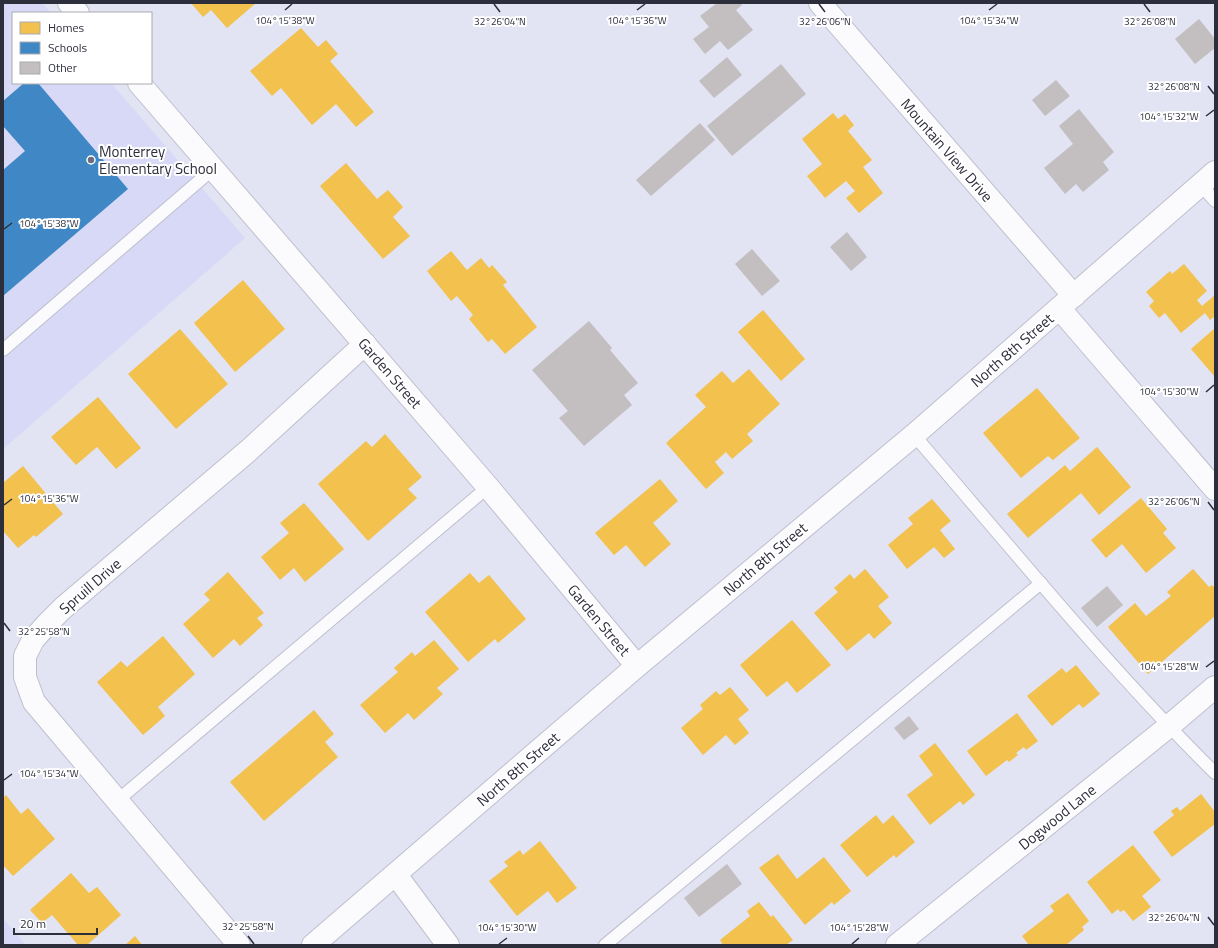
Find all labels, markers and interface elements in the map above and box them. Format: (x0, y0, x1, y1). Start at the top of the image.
legend (12, 12, 152, 84)
text: 104°15'38"W (255, 13, 315, 28)
text: 104°15'36"W (607, 13, 667, 28)
text: 104°15'34"W (959, 13, 1019, 28)
text: 32°26'04"N (474, 14, 526, 29)
text: 32°26'06"N (799, 14, 851, 29)
text: 32°26'08"N (1124, 14, 1176, 29)
text: Homes (48, 18, 84, 37)
text: Schools (48, 38, 88, 57)
text: Other (48, 58, 77, 77)
text: 32°26'08"N (1148, 79, 1200, 94)
street label: Mountain View Drive (895, 93, 999, 207)
text: 104°15'32"W (1139, 109, 1199, 124)
place label: Monterrey Elementary School (99, 140, 217, 180)
marker: Monterrey Elementary School (86, 155, 96, 165)
text: 104°15'38"W (19, 216, 79, 231)
street label: North 8th Street (965, 307, 1059, 393)
street label: Garden Street (353, 333, 428, 414)
text: 104°15'30"W (1139, 384, 1199, 399)
text: 104°15'36"W (19, 491, 79, 506)
text: 32°26'06"N (1148, 494, 1200, 509)
street label: North 8th Street (718, 516, 813, 601)
street label: Spruill Drive (54, 553, 126, 619)
street label: Garden Street (562, 579, 636, 661)
text: 32°25'58"N (18, 624, 70, 639)
text: 104°15'28"W (1139, 659, 1199, 674)
street label: North 8th Street (471, 726, 565, 812)
text: 104°15'34"W (19, 766, 79, 781)
street label: Dogwood Lane (1013, 778, 1101, 856)
scale bar (14, 910, 97, 936)
text: 32°26'04"N (1148, 910, 1200, 925)
text: 20 m (20, 914, 46, 933)
text: 32°25'58"N (222, 919, 274, 934)
text: 104°15'30"W (477, 920, 537, 935)
text: 104°15'28"W (829, 920, 889, 935)

